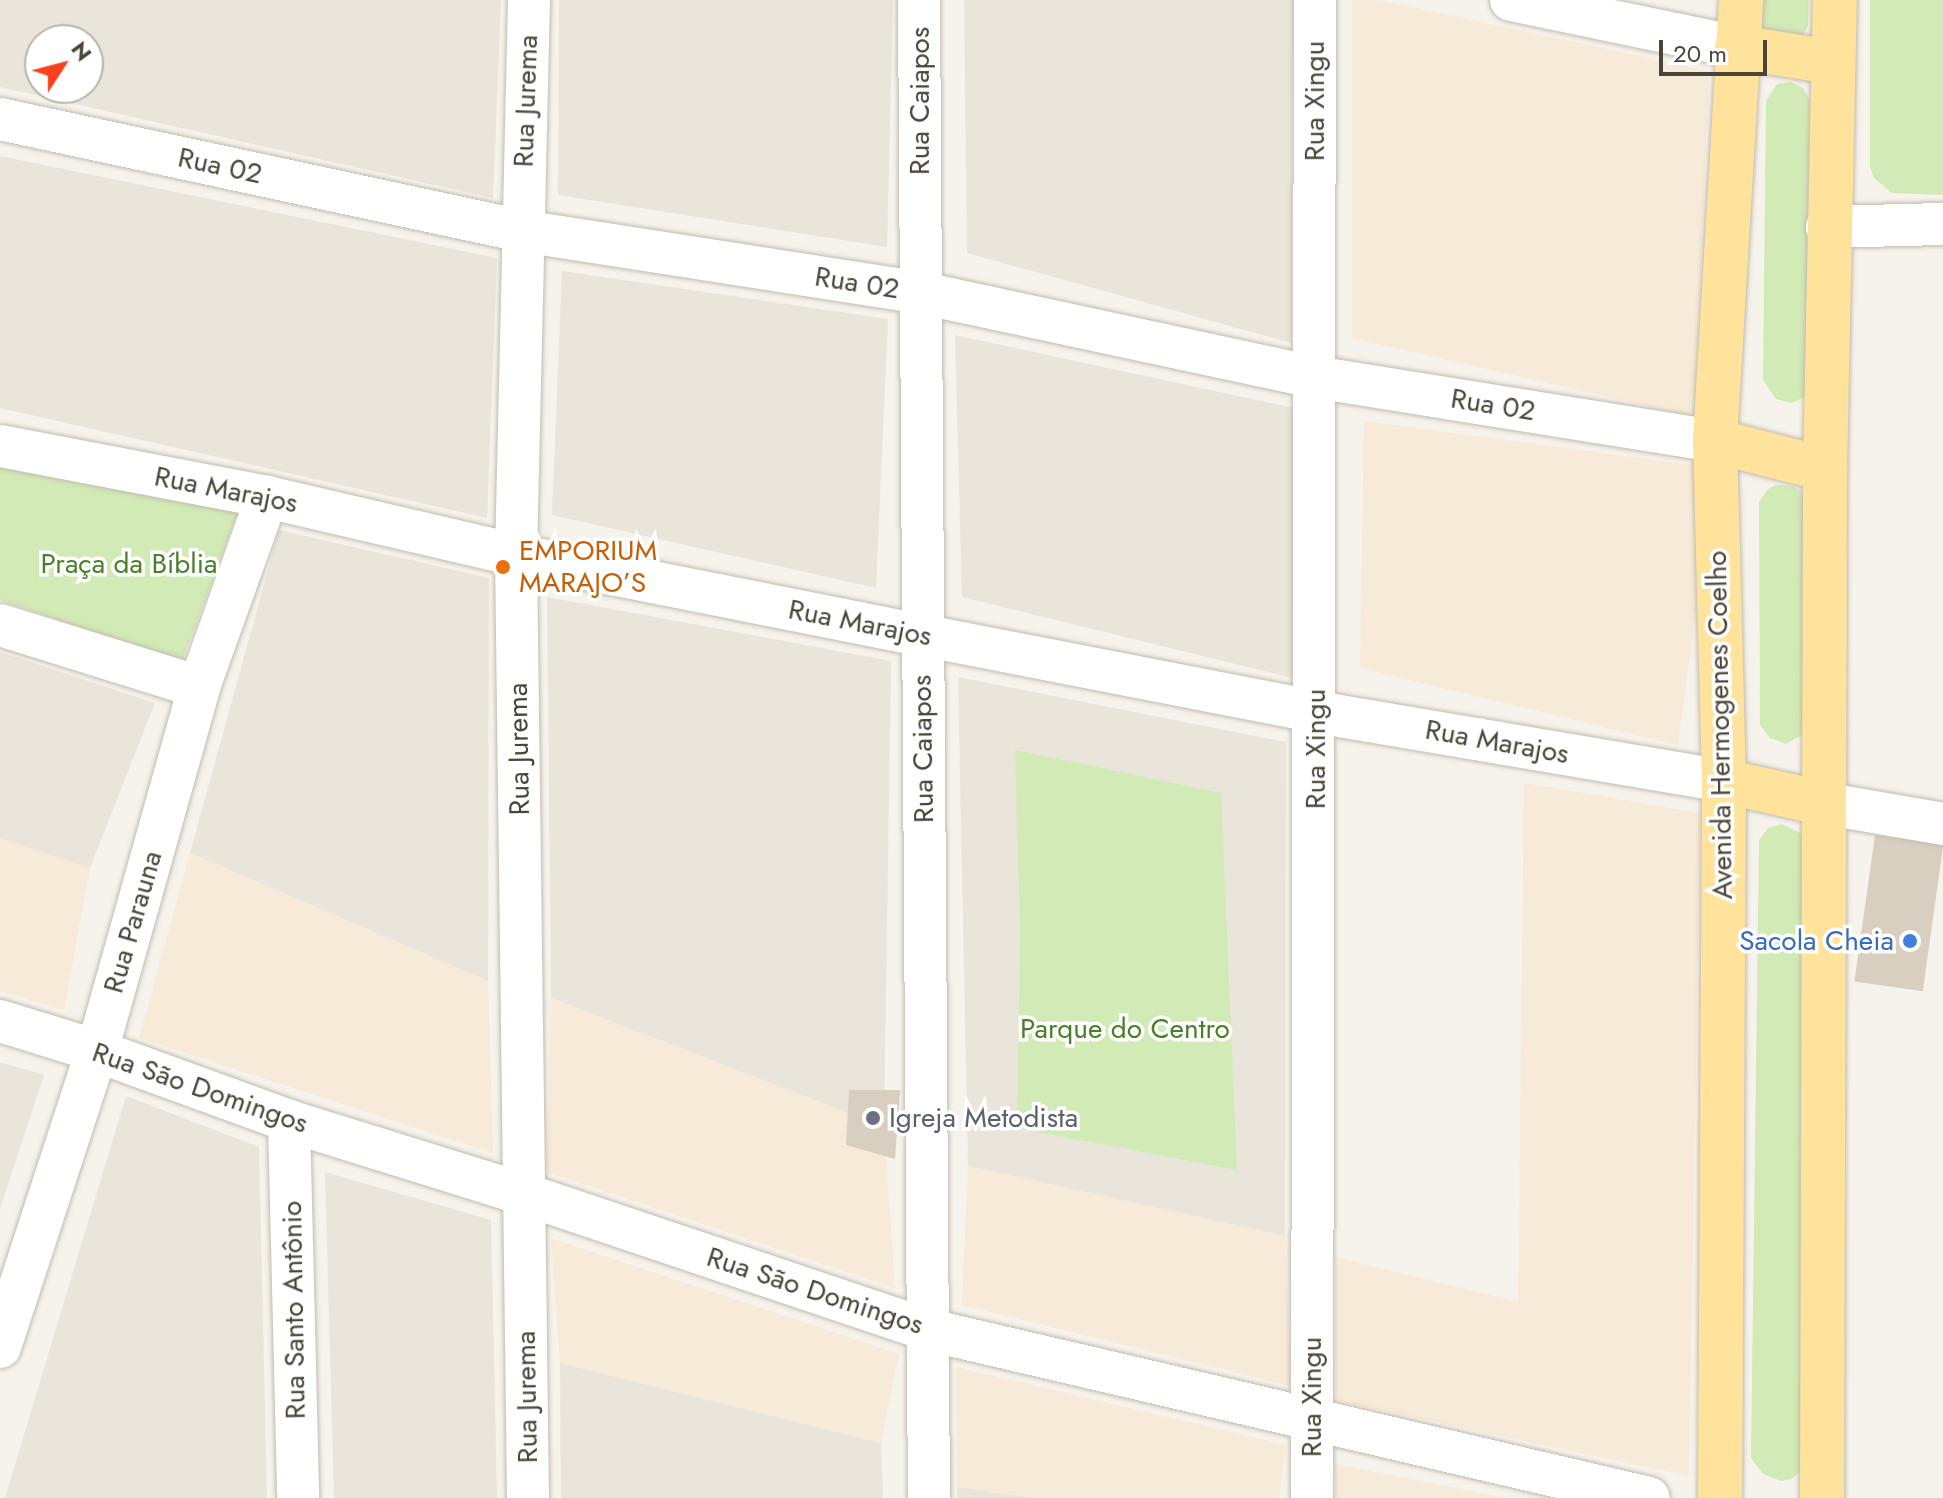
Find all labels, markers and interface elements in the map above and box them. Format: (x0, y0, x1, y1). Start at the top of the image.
north arrow (24, 24, 104, 104)
scale bar (1663, 24, 1771, 74)
street label: Rua Caiapos (903, 27, 937, 175)
street label: Rua Jurema (507, 34, 545, 168)
text: N (64, 35, 100, 68)
text: 20 m (1673, 36, 1727, 71)
street label: Rua Xingu (1298, 41, 1332, 161)
street label: Rua 02 (175, 141, 265, 191)
street label: Rua 02 (812, 260, 902, 306)
street label: Rua 02 (1448, 382, 1538, 428)
street label: Rua Marajos (152, 460, 300, 520)
place label: EMPORIUM MARAJO’S (519, 534, 657, 600)
park label: Praça da Bíblia (41, 547, 217, 581)
street label: Avenida Hermogenes Coelho (1700, 550, 1740, 900)
marker: EMPORIUM MARAJO’S (494, 558, 512, 576)
street label: Rua Marajos (786, 593, 934, 653)
street label: Rua Caiapos (905, 675, 941, 823)
street label: Rua Jurema (501, 682, 537, 816)
street label: Rua Xingu (1299, 689, 1333, 809)
street label: Rua Marajos (1423, 713, 1571, 771)
street label: Rua Parauna (97, 847, 169, 997)
place label: Sacola Cheia (1739, 924, 1894, 958)
marker: Sacola Cheia (1901, 932, 1919, 950)
park label: Parque do Centro (1020, 1012, 1230, 1046)
street label: Rua São Domingos (88, 1035, 312, 1141)
place label: Igreja Metodista (889, 1101, 1078, 1135)
marker: Igreja Metodista (864, 1109, 882, 1127)
street label: Rua Santo Antônio (275, 1200, 313, 1420)
street label: Rua São Domingos (703, 1240, 927, 1342)
street label: Rua Jurema (509, 1330, 545, 1464)
street label: Rua Xingu (1295, 1337, 1329, 1457)

